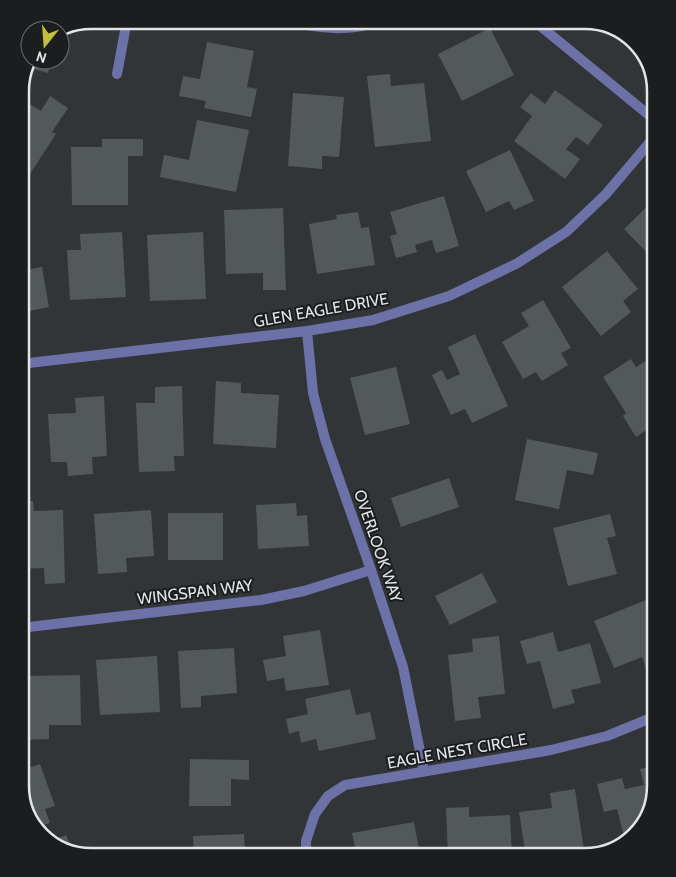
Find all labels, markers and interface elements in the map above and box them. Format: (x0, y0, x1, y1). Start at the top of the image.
north arrow (20, 20, 70, 70)
text: N (34, 47, 49, 67)
street label: GLEN EAGLE DRIVE (252, 289, 390, 331)
street label: OVERLOOK WAY (350, 487, 406, 606)
street label: WINGSPAN WAY (136, 575, 255, 609)
street label: EAGLE NEST CIRCLE (386, 729, 529, 773)

